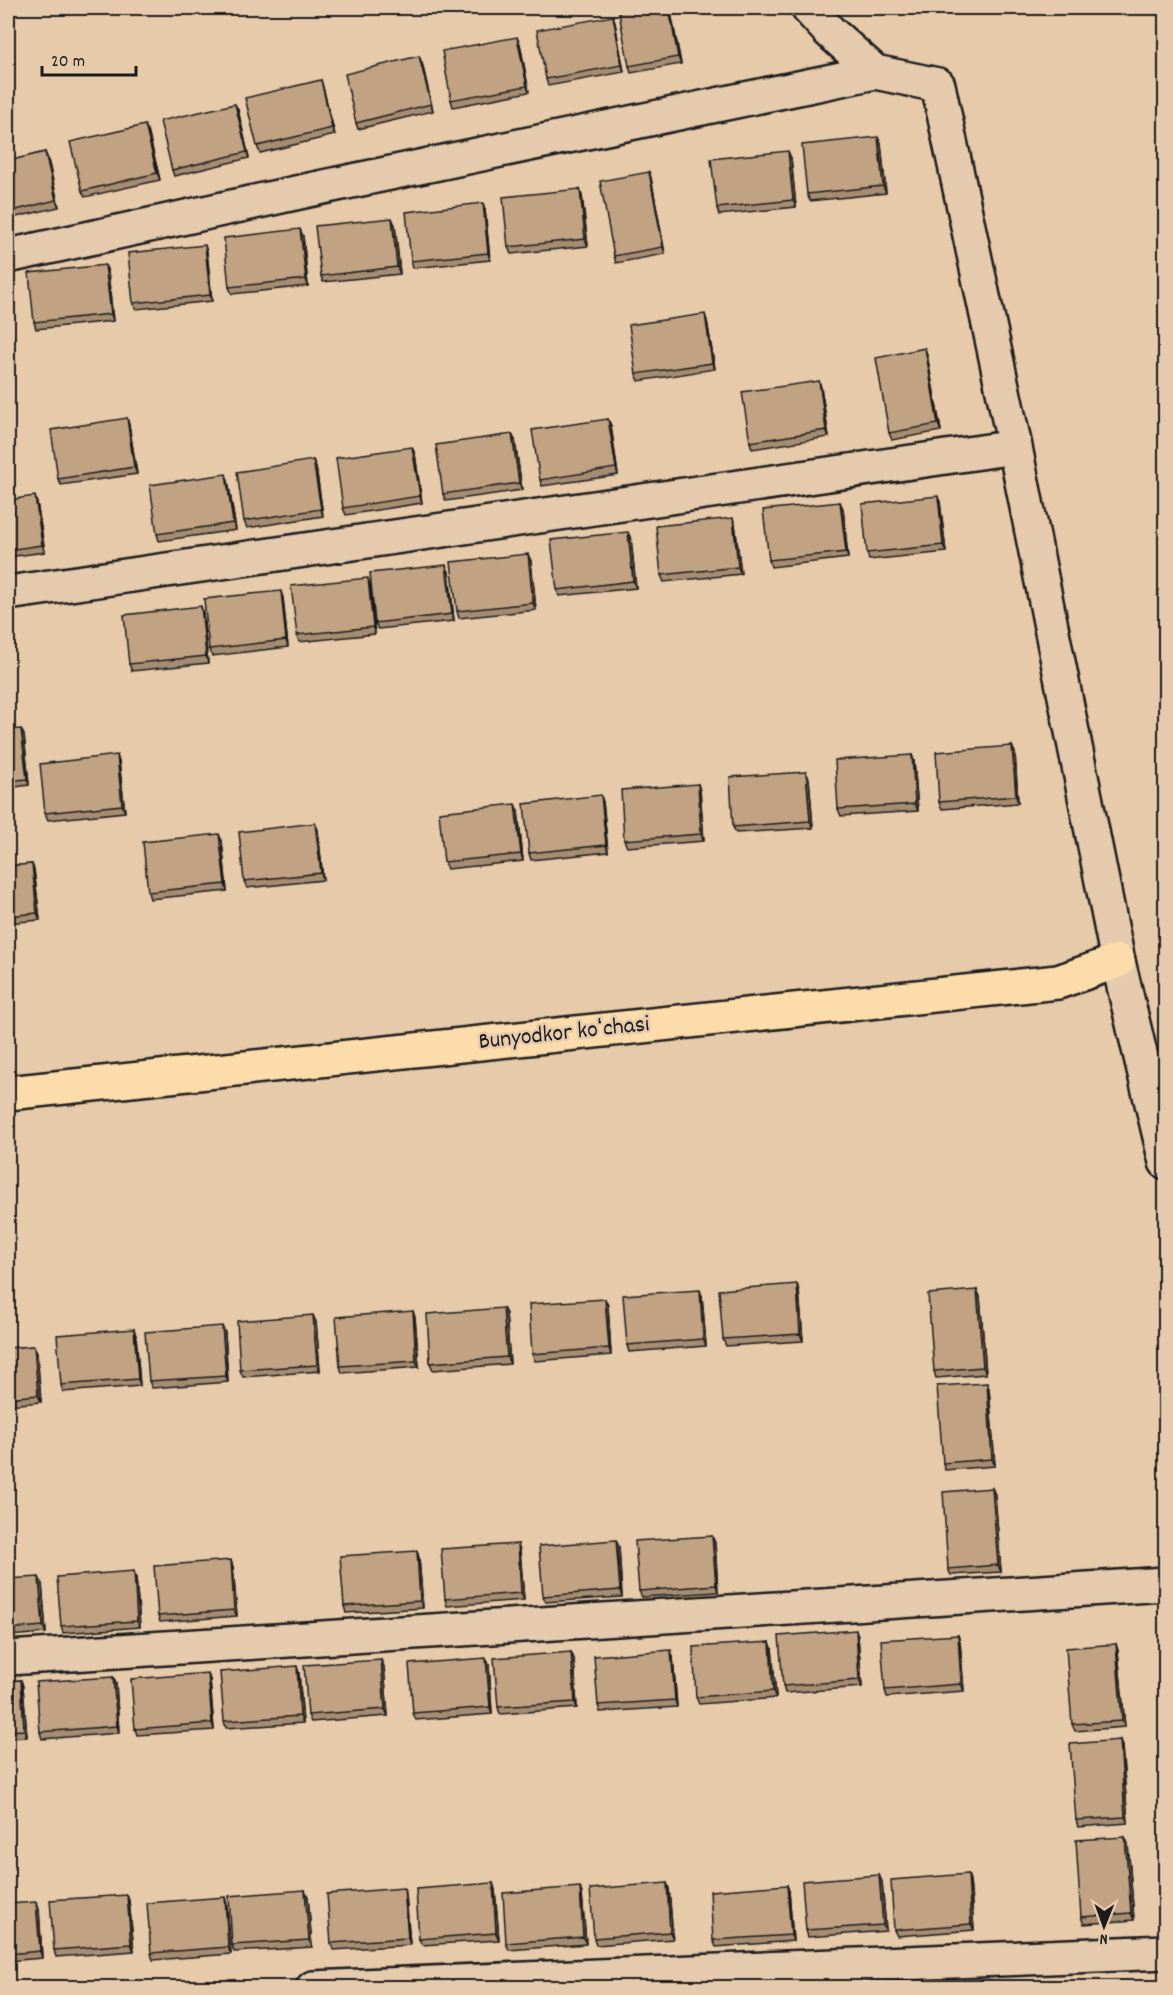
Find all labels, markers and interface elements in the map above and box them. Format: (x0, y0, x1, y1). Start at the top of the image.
scale bar (42, 39, 136, 77)
text: 20 m (51, 50, 85, 75)
street label: Bunyodkor koʻchasi (477, 1008, 651, 1060)
north arrow (1074, 1896, 1134, 1956)
text: N (1100, 1927, 1108, 1950)

